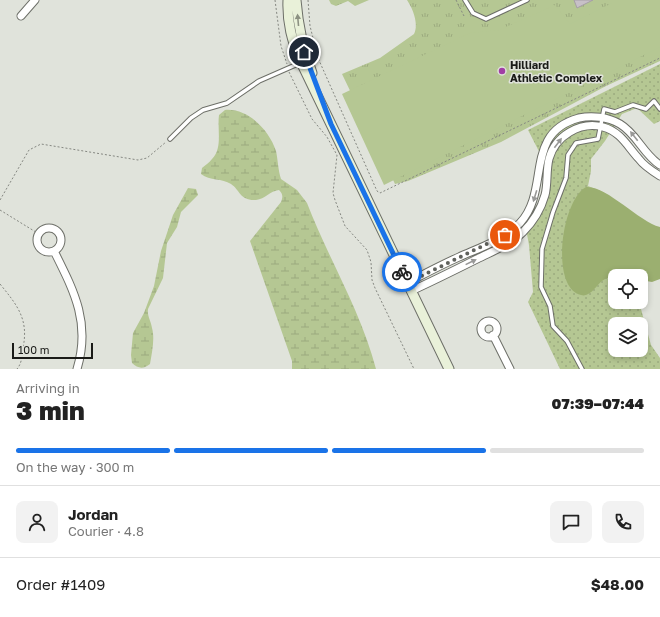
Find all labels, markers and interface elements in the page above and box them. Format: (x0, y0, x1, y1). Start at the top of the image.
one-way arrow (295, 14, 301, 26)
pin (287, 35, 321, 69)
icon: home (293, 41, 315, 63)
place label: Hilliard Athletic Complex (510, 58, 603, 84)
marker: Hilliard Athletic Complex (497, 66, 507, 76)
one-way arrow (630, 131, 638, 142)
one-way arrow (554, 138, 562, 149)
one-way arrow (532, 190, 538, 202)
pin (488, 218, 522, 252)
icon: bag (494, 224, 516, 246)
courier (382, 252, 422, 292)
one-way arrow (466, 259, 477, 265)
icon: bike (391, 261, 413, 283)
map controls (608, 269, 648, 357)
button: locate (608, 269, 648, 309)
button: layers (608, 317, 648, 357)
scale bar (12, 341, 93, 360)
text: 100 m (18, 343, 49, 356)
text: Arriving in (16, 380, 80, 396)
text: 07:39–07:44 (552, 394, 644, 412)
text: 3 min (16, 395, 85, 426)
text: On the way · 300 m (16, 459, 134, 475)
button: person (16, 501, 58, 543)
button: chat (550, 501, 592, 543)
button: phone (602, 501, 644, 543)
text: Jordan (68, 505, 118, 523)
text: Courier · 4.8 (68, 523, 144, 539)
text: Order #1409 (16, 575, 105, 593)
text: $48.00 (591, 575, 644, 593)

